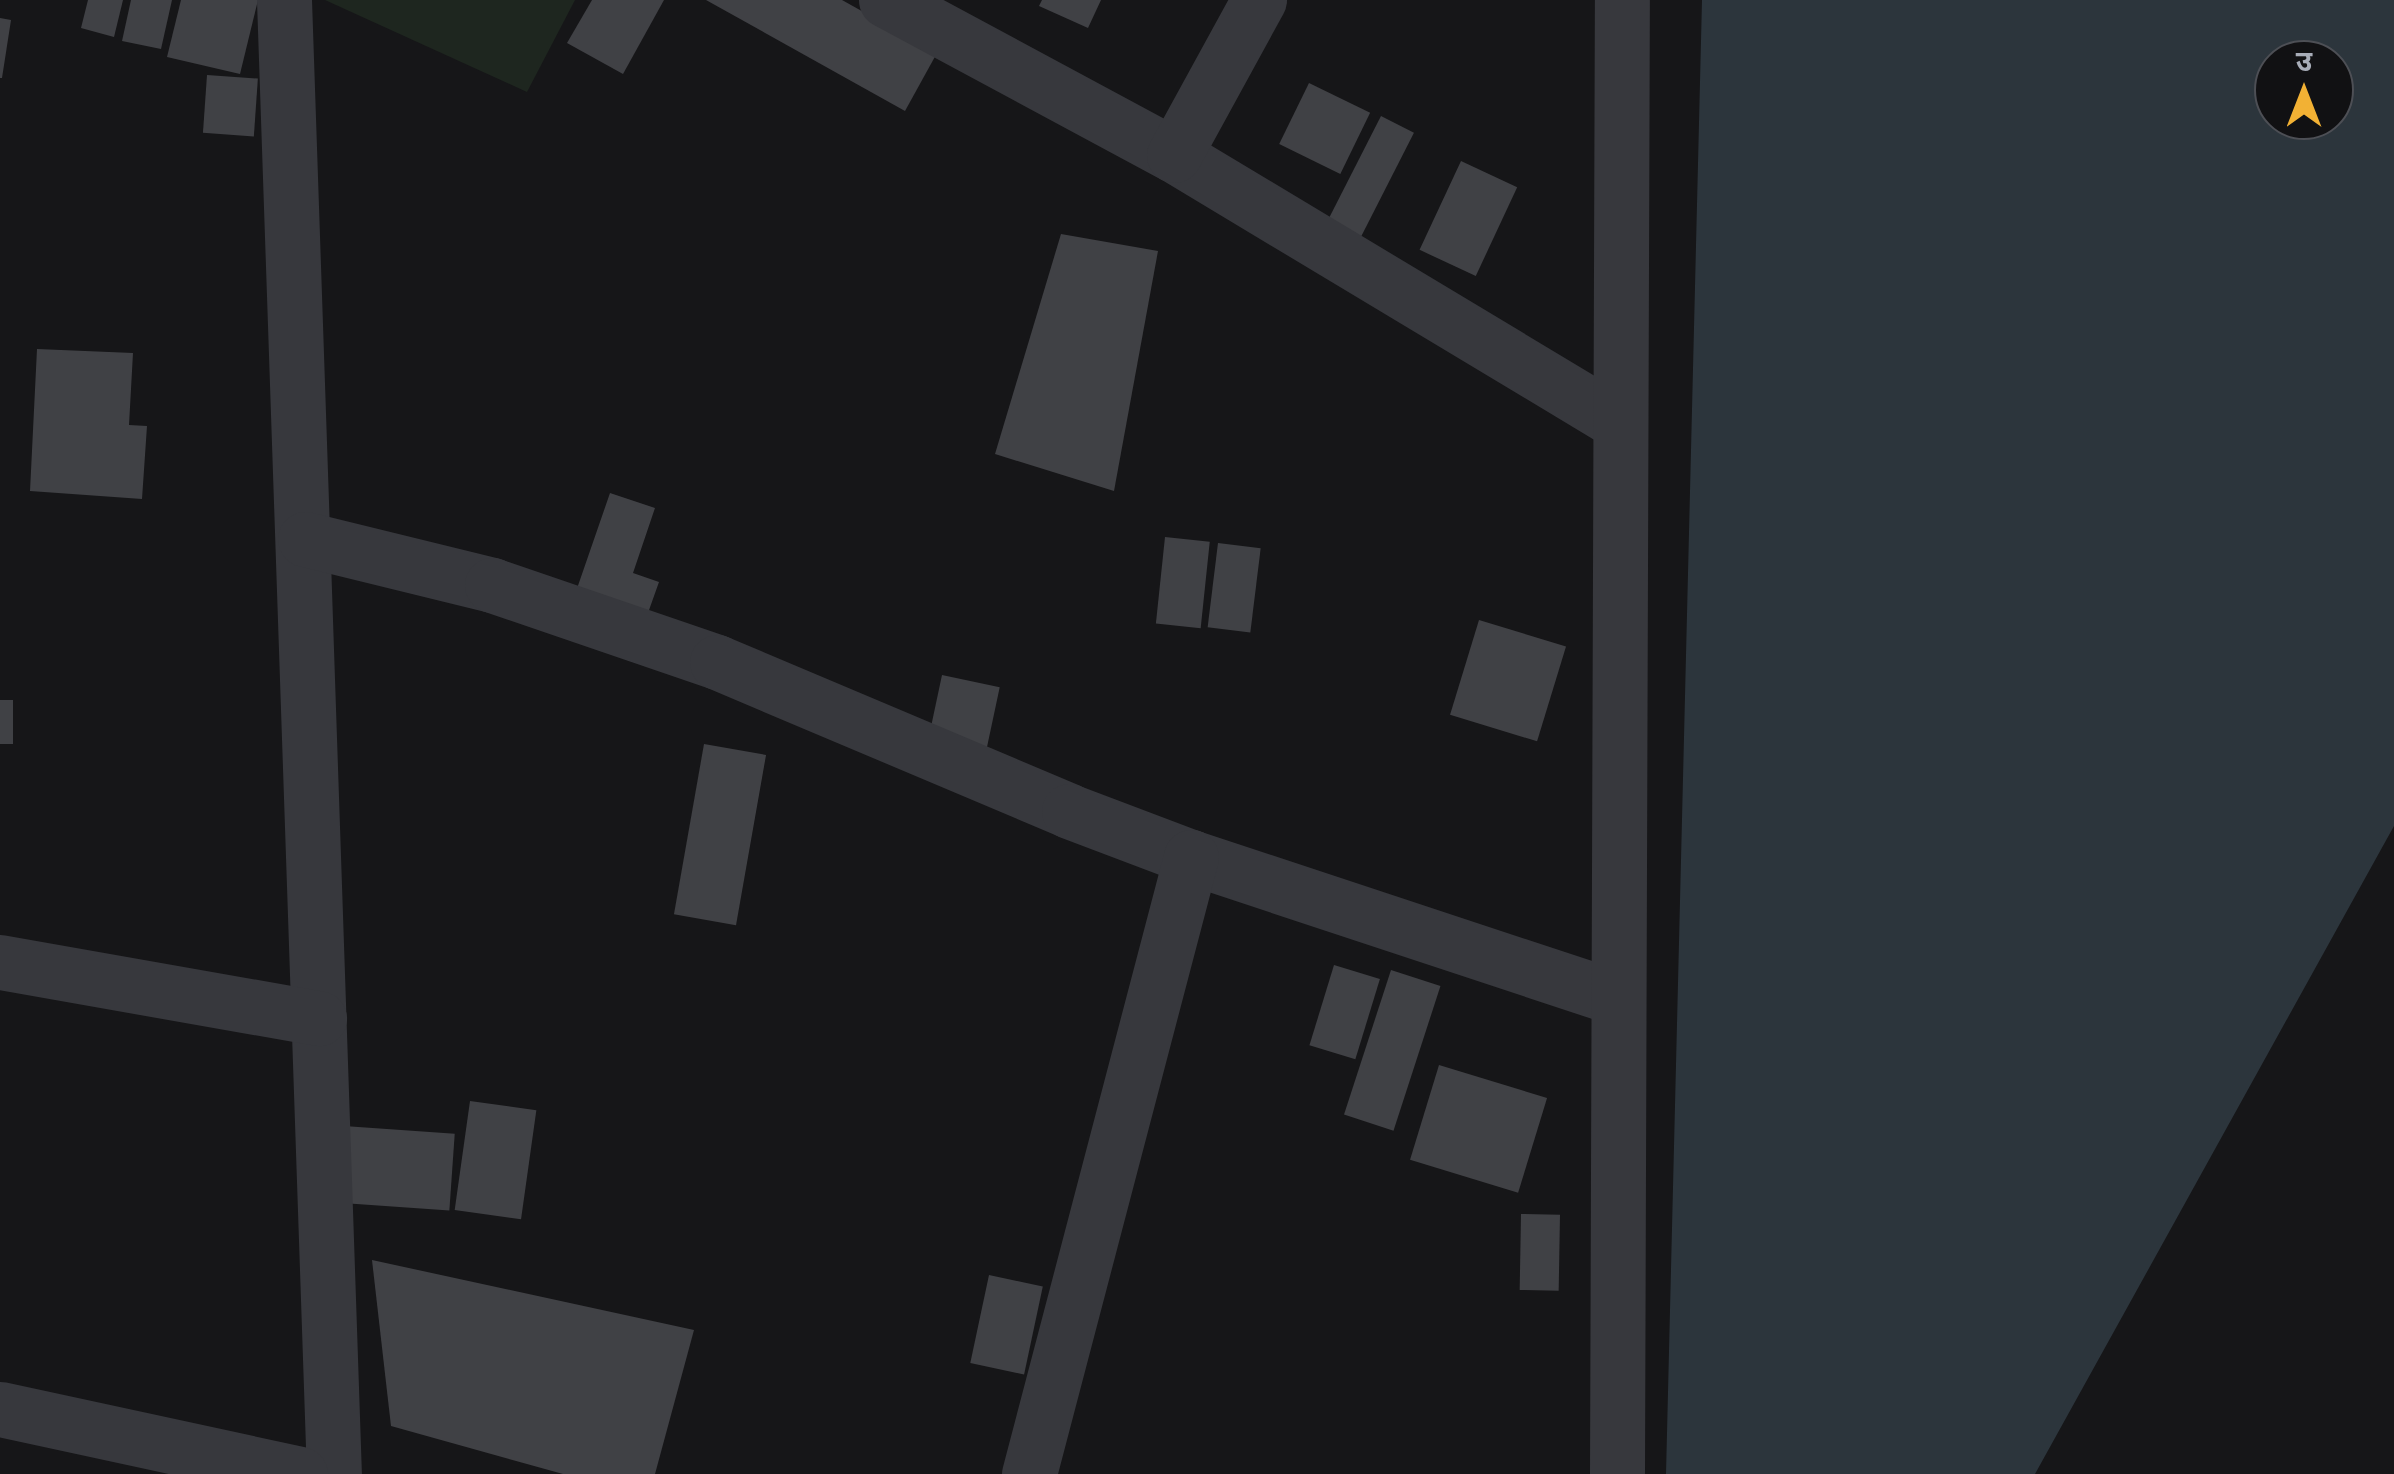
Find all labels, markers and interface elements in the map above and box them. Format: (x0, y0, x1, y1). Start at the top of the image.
north arrow (2254, 40, 2354, 140)
text: उ (2296, 45, 2312, 79)

